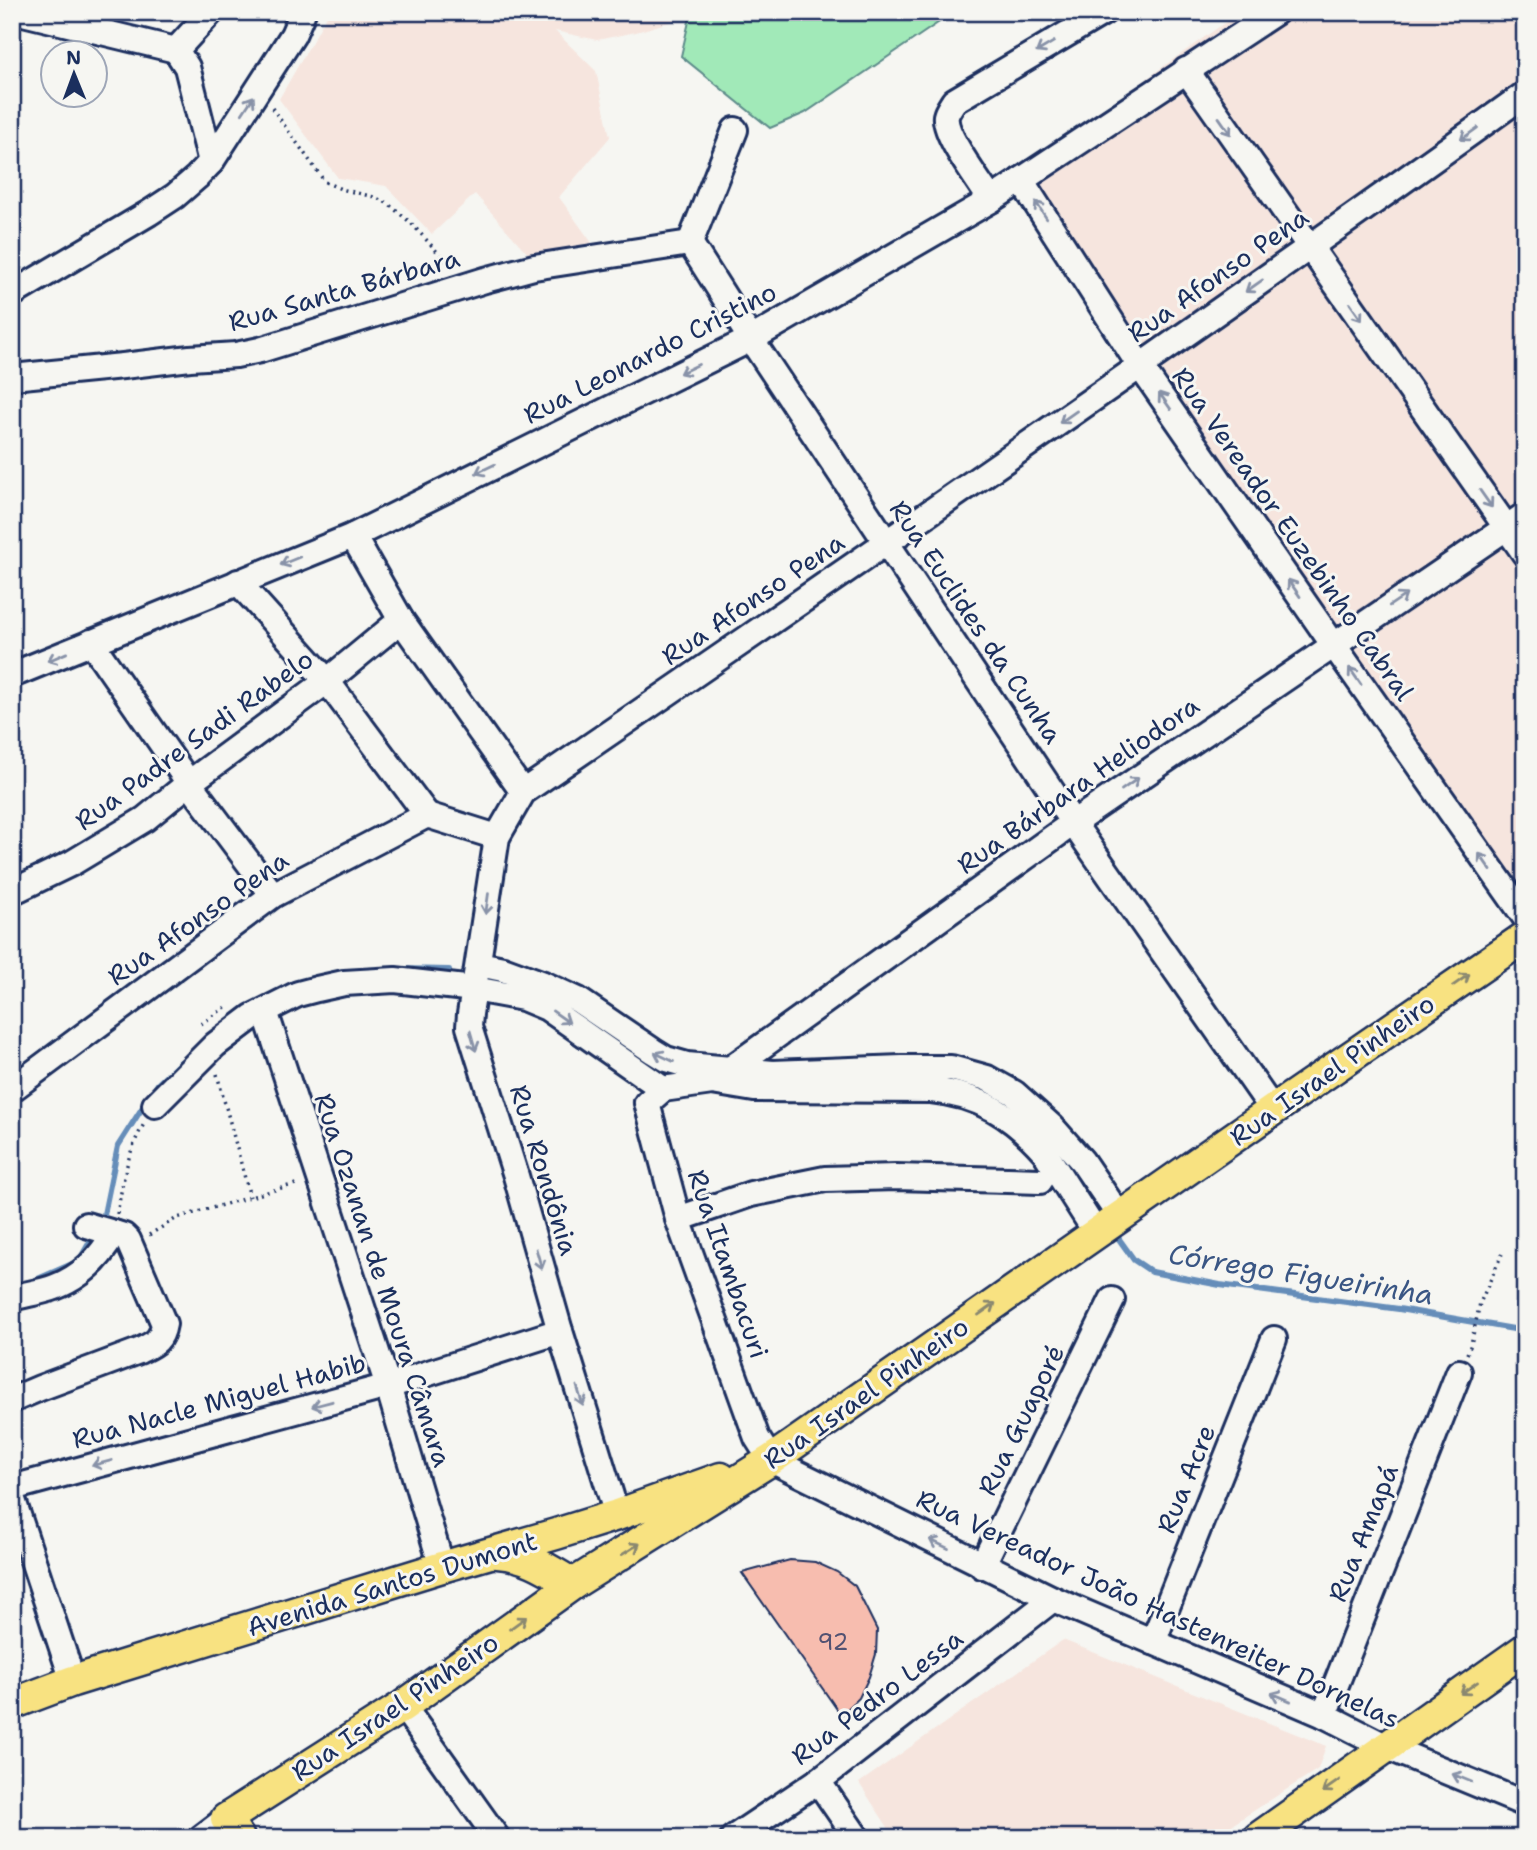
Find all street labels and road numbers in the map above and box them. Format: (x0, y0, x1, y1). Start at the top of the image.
street label: Rua Afonso Pena (1120, 199, 1315, 350)
street label: Rua Santa Bárbara (224, 240, 464, 339)
street label: Rua Leonardo Cristino (517, 273, 782, 432)
street label: Rua Vereador Euzebinho Cabral (1165, 360, 1422, 707)
street label: Rua Euclides da Cunha (882, 493, 1071, 750)
street label: Rua Afonso Pena (654, 524, 851, 673)
street label: Rua Padre Sadi Rabelo (68, 641, 320, 838)
street label: Rua Bárbara Heliodora (950, 688, 1206, 882)
street label: Rua Afonso Pena (100, 842, 295, 993)
street label: Rua Israel Pinheiro (1222, 986, 1441, 1154)
street label: Rua Rondônia (502, 1080, 587, 1259)
street label: Rua Ozanan de Moura Câmara (306, 1089, 460, 1471)
street label: Rua Itambacuri (680, 1165, 777, 1363)
street label: Rua Israel Pinheiro (756, 1309, 975, 1477)
street label: Rua Guaporé (969, 1339, 1072, 1501)
street label: Rua Nacle Miguel Habib (68, 1344, 370, 1457)
street label: Rua Acre (1148, 1419, 1223, 1538)
street label: Rua Amapá (1319, 1459, 1406, 1607)
street label: Rua Vereador João Hastenreiter Dornelas (911, 1481, 1406, 1736)
street label: Avenida Santos Dumont (243, 1523, 541, 1644)
street label: Rua Pedro Lessa (784, 1621, 970, 1773)
street label: Rua Israel Pinheiro (284, 1624, 505, 1789)

